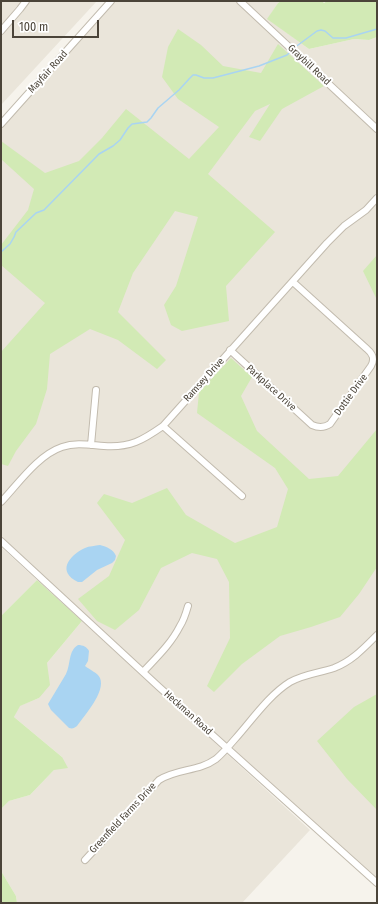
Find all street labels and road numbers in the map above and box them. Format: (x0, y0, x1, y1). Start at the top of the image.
street label: Graybill Road (285, 42, 333, 88)
street label: Mayfair Road (26, 48, 70, 96)
street label: Ramsey Drive (181, 356, 227, 404)
street label: Parkplace Drive (244, 362, 298, 414)
street label: Dottie Drive (332, 372, 370, 418)
street label: Heckman Road (161, 688, 215, 738)
street label: Greenfield Farms Drive (87, 780, 159, 856)

